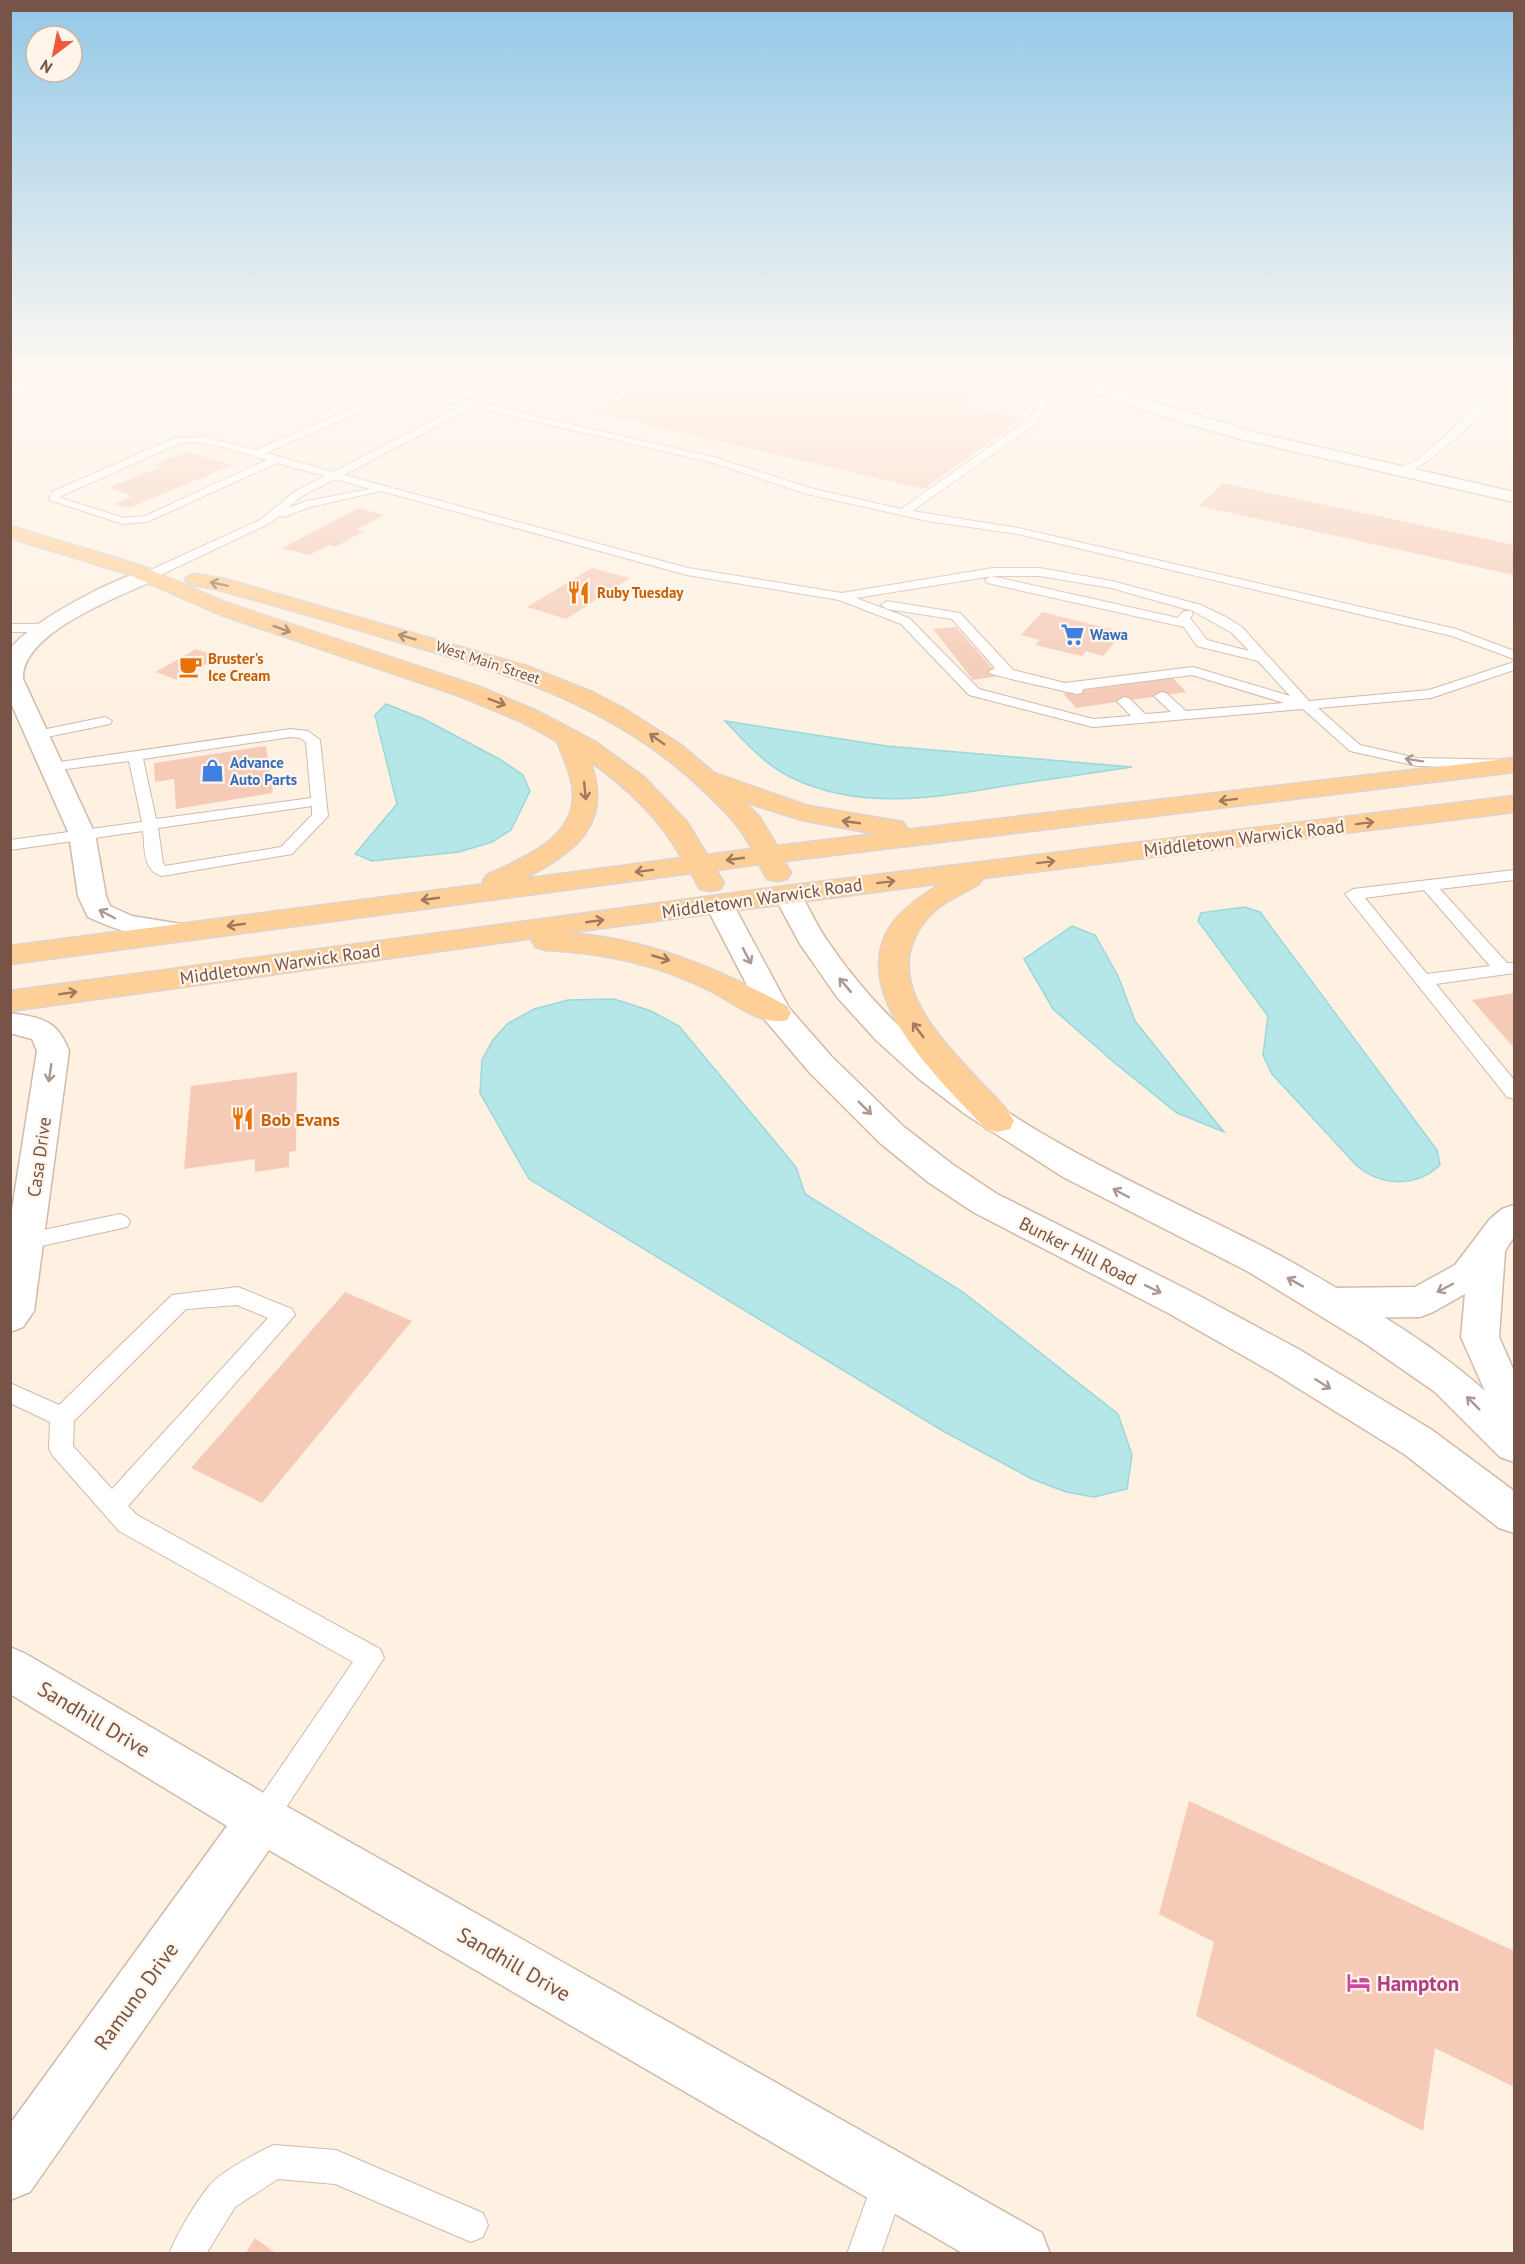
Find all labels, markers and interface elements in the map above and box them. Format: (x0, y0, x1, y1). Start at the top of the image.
north arrow (24, 24, 84, 84)
text: N (36, 55, 56, 78)
one-way arrow (210, 578, 230, 589)
restaurant icon: Ruby Tuesday (566, 579, 592, 605)
place label: Ruby Tuesday (597, 583, 684, 602)
supermarket icon: Wawa (1059, 621, 1085, 647)
one-way arrow (272, 624, 291, 635)
place label: Wawa (1090, 625, 1128, 644)
one-way arrow (398, 631, 417, 642)
street label: West Main Street (433, 636, 543, 688)
place label: Bruster's Ice Cream (208, 649, 270, 685)
cafe icon: Bruster's Ice Cream (177, 654, 203, 680)
one-way arrow (487, 697, 506, 708)
one-way arrow (649, 733, 665, 745)
place label: Advance Auto Parts (230, 753, 297, 789)
one-way arrow (1405, 755, 1425, 766)
shop icon: Advance Auto Parts (199, 758, 225, 784)
one-way arrow (580, 781, 591, 801)
one-way arrow (1219, 795, 1238, 806)
street label: Middletown Warwick Road (1142, 814, 1346, 862)
one-way arrow (842, 817, 862, 828)
one-way arrow (1354, 817, 1374, 828)
one-way arrow (725, 854, 745, 865)
one-way arrow (1036, 856, 1056, 867)
one-way arrow (634, 866, 654, 877)
street label: Middletown Warwick Road (660, 873, 864, 923)
one-way arrow (876, 876, 896, 887)
one-way arrow (420, 894, 440, 905)
one-way arrow (98, 908, 116, 920)
one-way arrow (584, 915, 604, 926)
one-way arrow (227, 919, 247, 930)
street label: Middletown Warwick Road (178, 939, 382, 989)
one-way arrow (741, 946, 753, 964)
one-way arrow (651, 953, 670, 964)
one-way arrow (839, 977, 852, 993)
one-way arrow (58, 987, 78, 998)
one-way arrow (912, 1022, 925, 1038)
one-way arrow (45, 1063, 56, 1083)
one-way arrow (858, 1101, 872, 1116)
restaurant icon: Bob Evans (230, 1106, 256, 1132)
place label: Bob Evans (261, 1108, 340, 1131)
street label: Casa Drive (22, 1116, 56, 1198)
one-way arrow (1113, 1187, 1131, 1198)
street label: Bunker Hill Road (1015, 1211, 1141, 1291)
one-way arrow (1287, 1276, 1304, 1288)
one-way arrow (1437, 1282, 1454, 1294)
one-way arrow (1144, 1283, 1161, 1295)
one-way arrow (1314, 1378, 1331, 1390)
one-way arrow (1466, 1396, 1480, 1411)
street label: Sandhill Drive (33, 1675, 155, 1763)
street label: Sandhill Drive (453, 1921, 575, 2007)
street label: Ramuno Drive (88, 1937, 184, 2055)
hotel icon: Hampton (1346, 1970, 1372, 1996)
place label: Hampton (1377, 1970, 1459, 1997)

